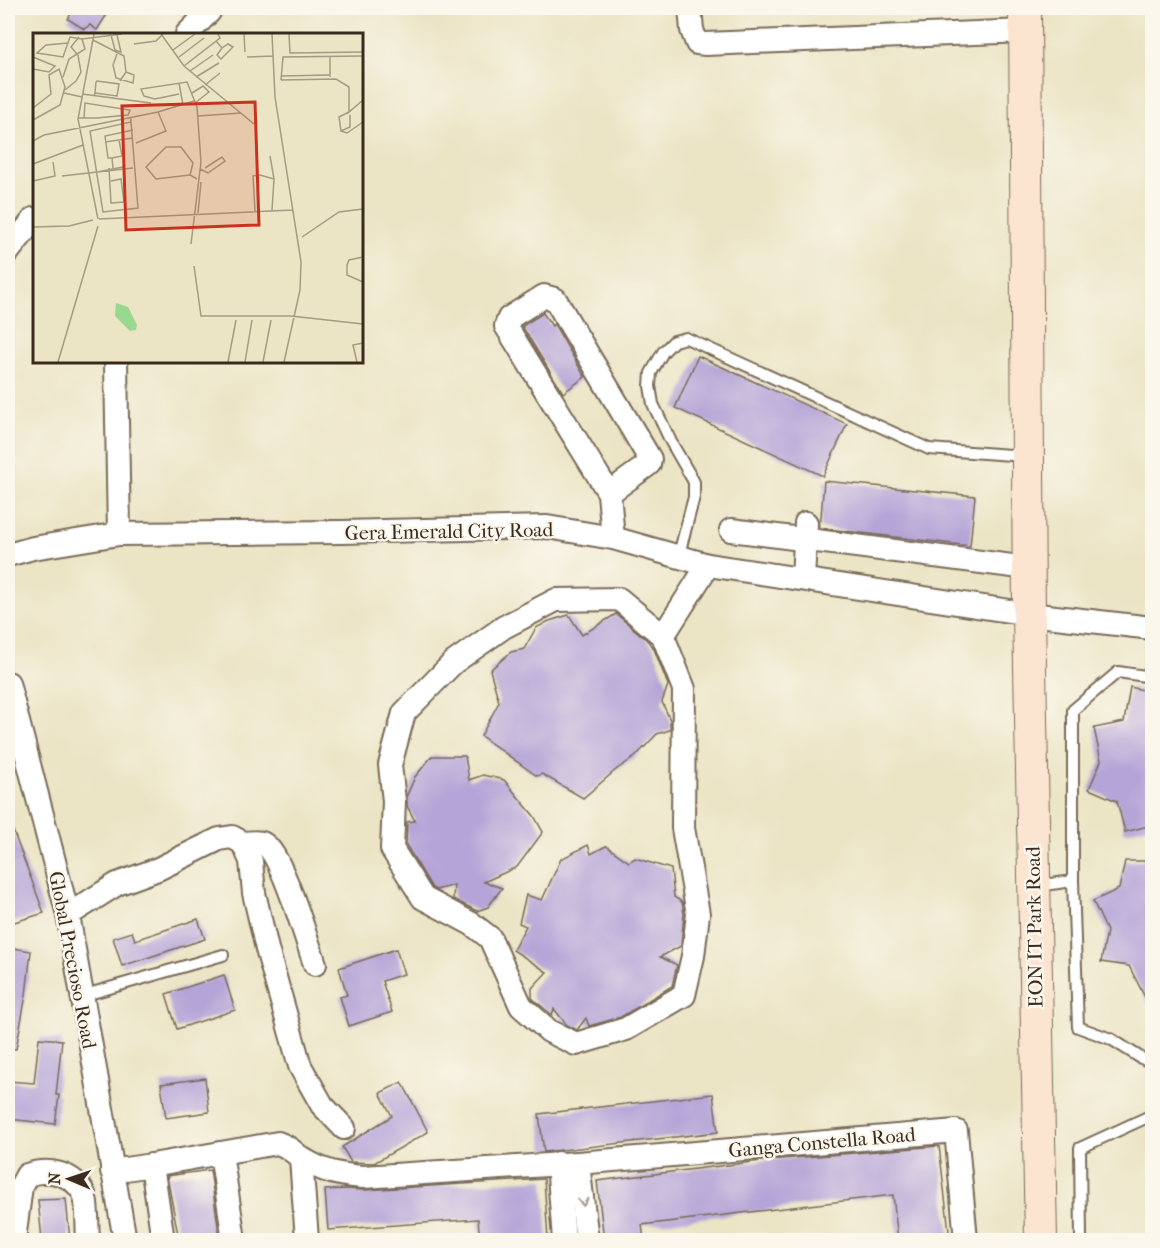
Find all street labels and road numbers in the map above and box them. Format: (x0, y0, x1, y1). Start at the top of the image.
street label: Gera Emerald City Road (344, 518, 555, 545)
street label: EON IT Park Road (1022, 845, 1047, 1008)
street label: Global Precioso Road (44, 869, 101, 1052)
street label: Ganga Constella Road (728, 1123, 918, 1162)

